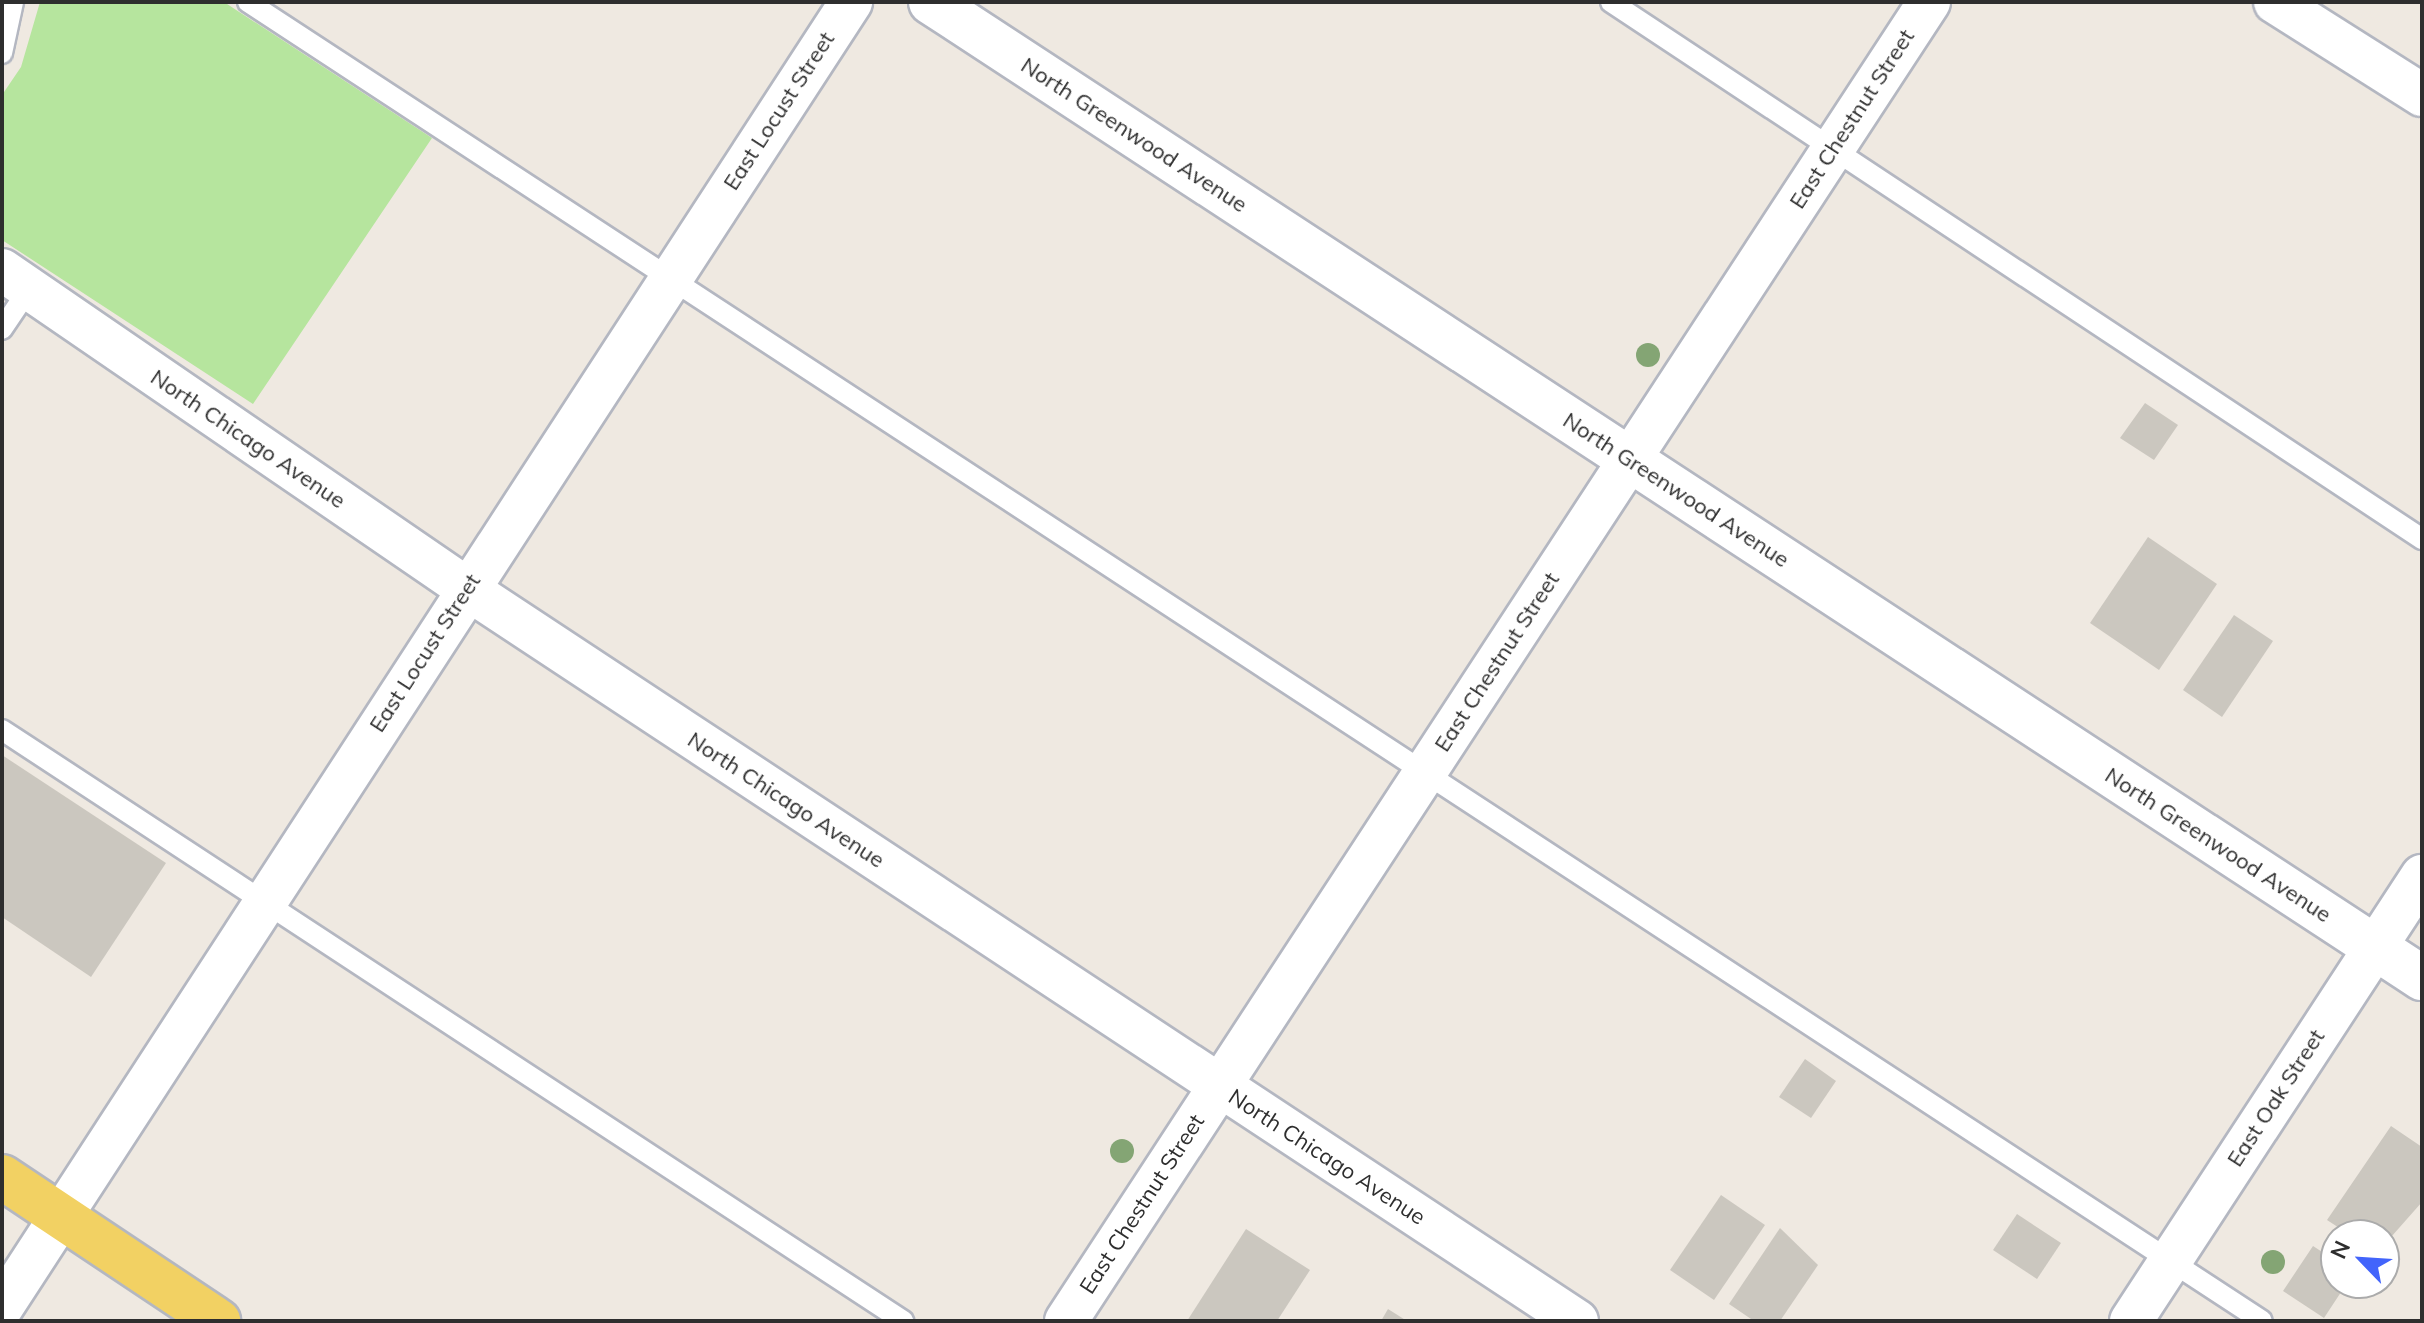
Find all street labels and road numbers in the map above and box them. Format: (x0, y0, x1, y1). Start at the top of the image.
street label: East Chestnut Street (1784, 24, 1920, 214)
street label: East Locust Street (718, 27, 840, 195)
street label: North Greenwood Avenue (1016, 52, 1252, 218)
street label: North Chicago Avenue (146, 364, 350, 514)
street label: North Greenwood Avenue (1558, 407, 1794, 573)
street label: East Chestnut Street (1429, 567, 1565, 757)
street label: East Locust Street (364, 569, 486, 737)
street label: North Chicago Avenue (683, 726, 889, 874)
street label: North Greenwood Avenue (2100, 762, 2336, 928)
street label: East Oak Street (2222, 1024, 2330, 1172)
street label: North Chicago Avenue (1224, 1083, 1430, 1231)
street label: East Chestnut Street (1074, 1109, 1210, 1299)

